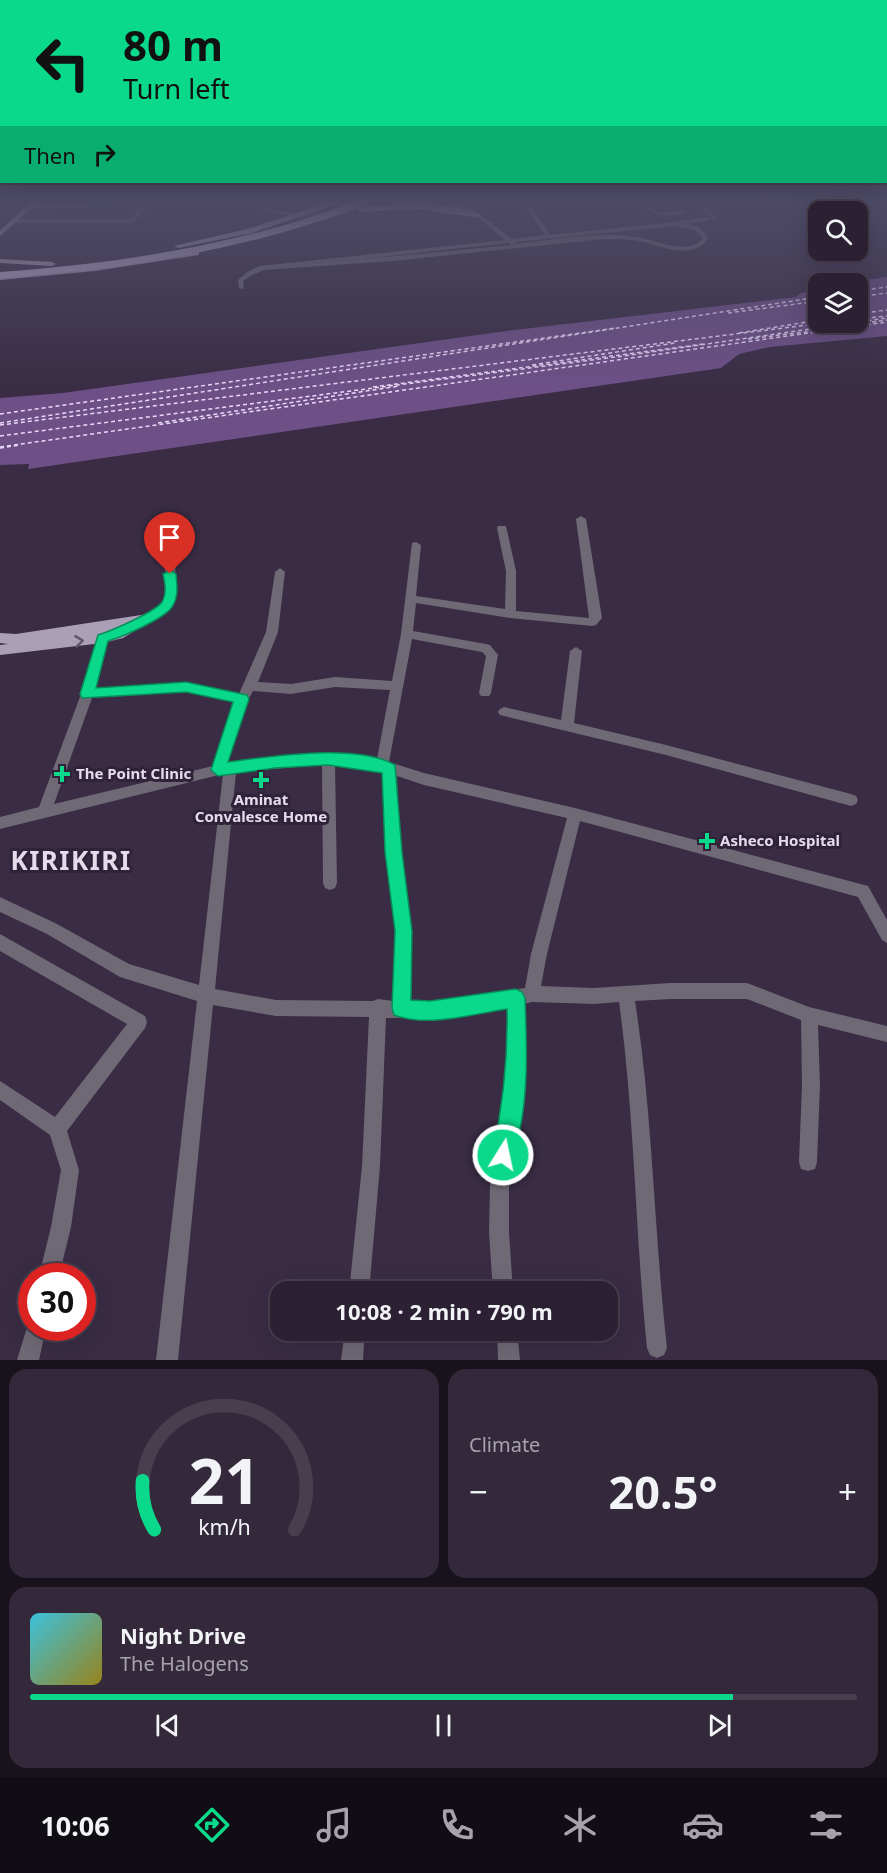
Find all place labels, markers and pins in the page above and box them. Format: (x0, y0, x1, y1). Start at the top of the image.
pin (144, 512, 195, 574)
place label: The Point Clinic (76, 763, 191, 783)
marker: The Point Clinic (53, 765, 71, 783)
marker: Aminat Convalesce Home (252, 771, 270, 789)
place label: Aminat Convalesce Home (195, 789, 327, 826)
place label: Asheco Hospital (720, 830, 840, 850)
marker: Asheco Hospital (698, 832, 716, 850)

